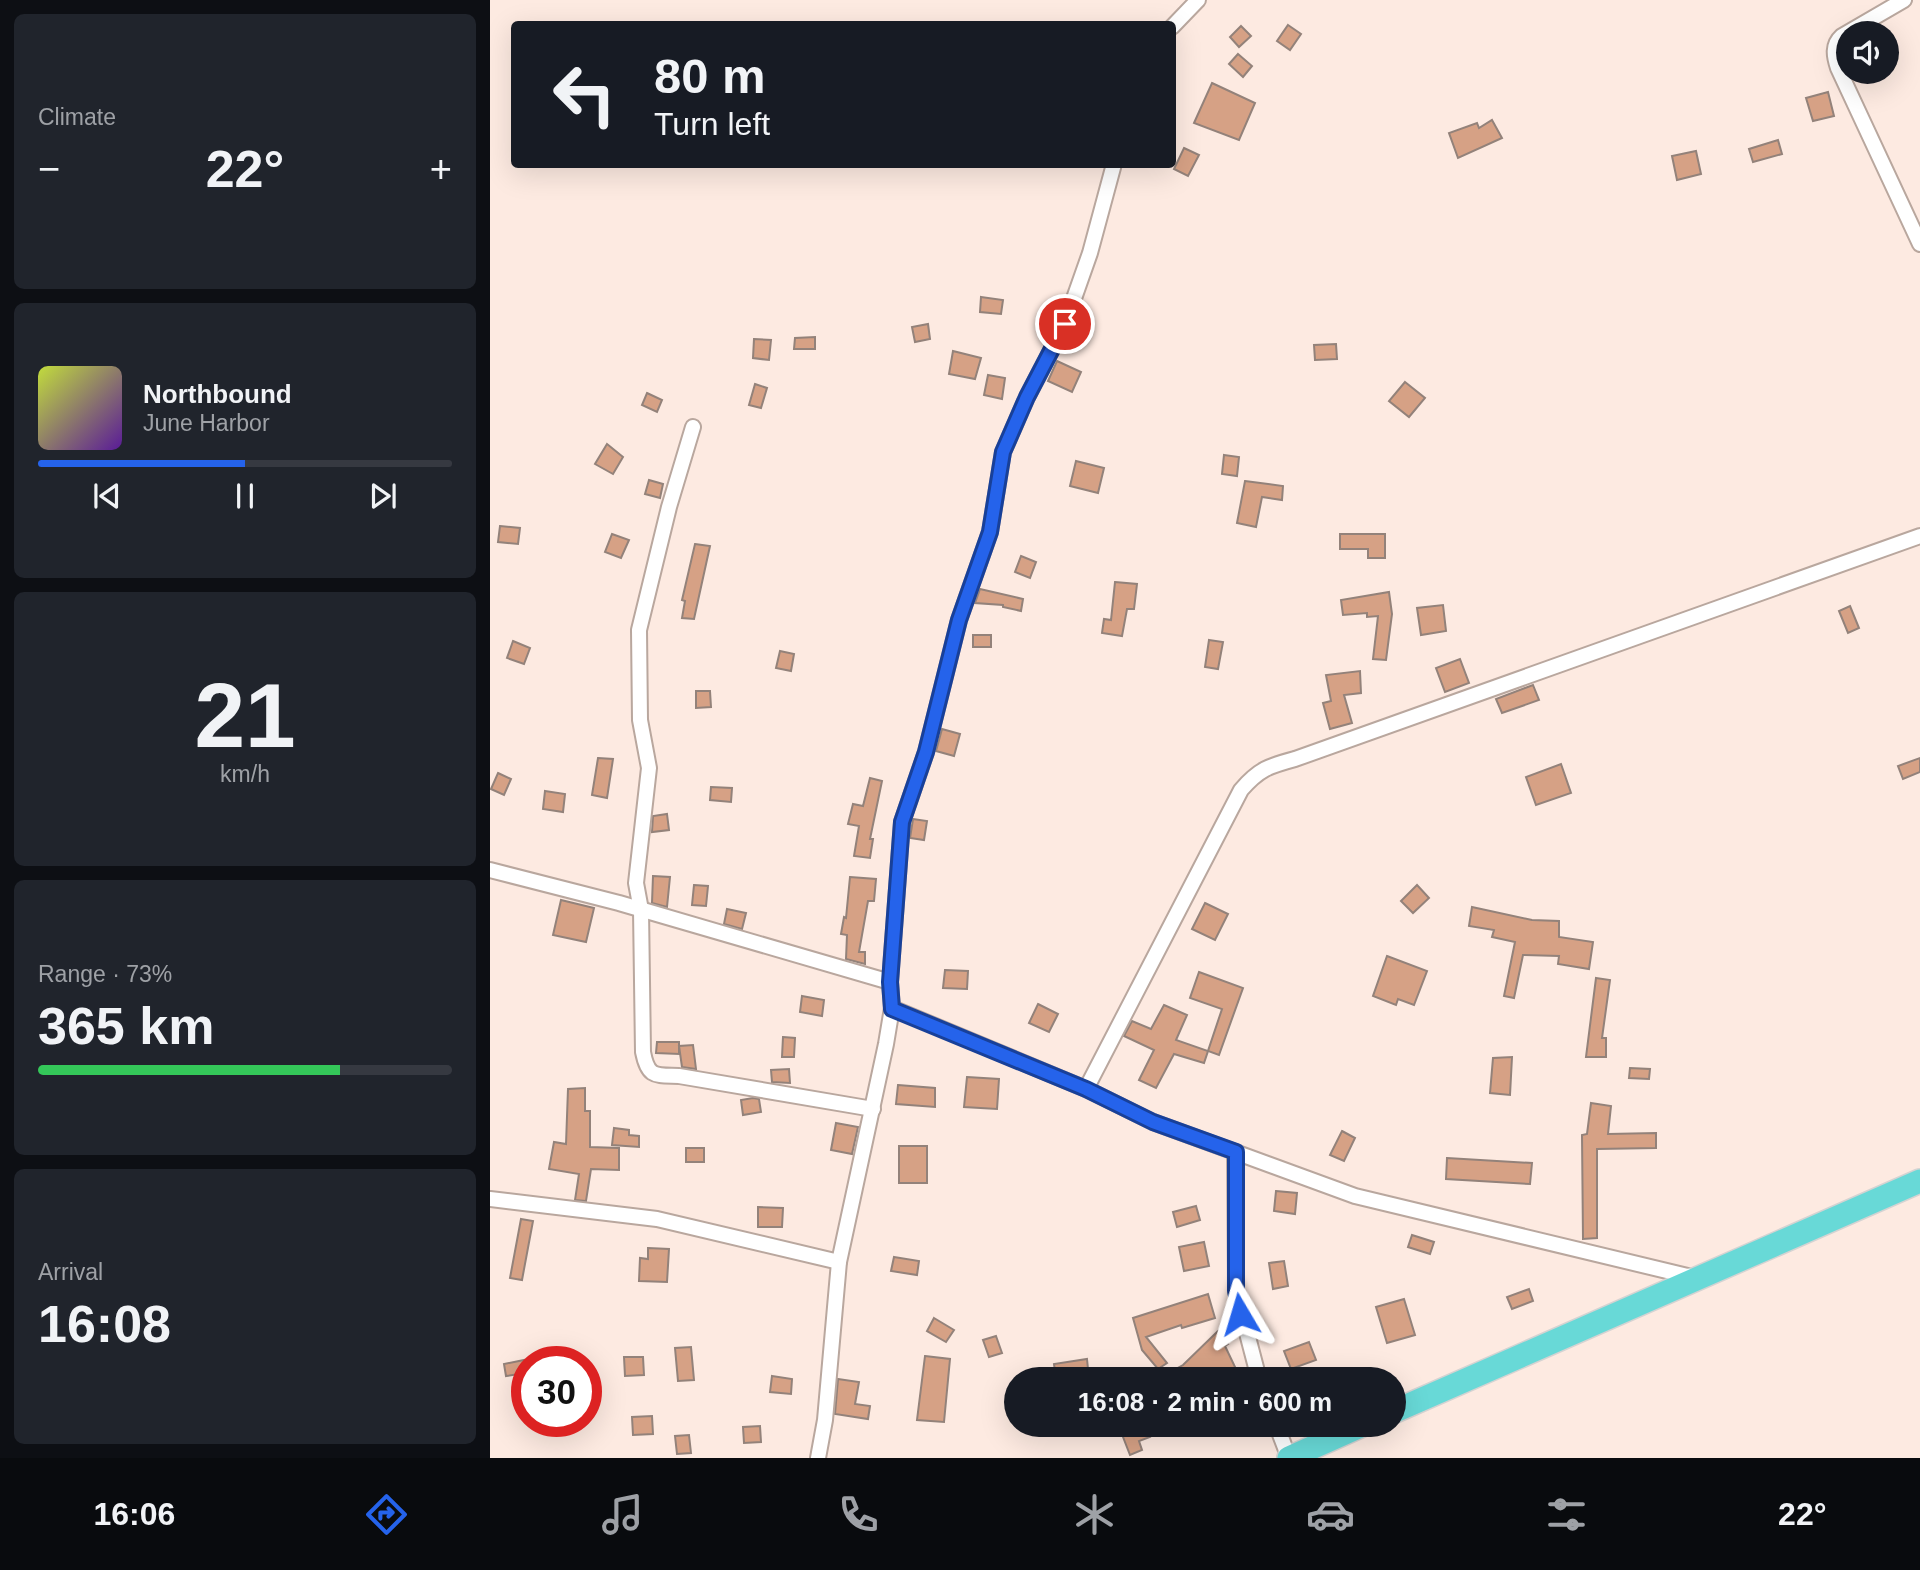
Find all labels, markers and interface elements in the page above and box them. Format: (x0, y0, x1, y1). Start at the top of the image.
map controls (1836, 21, 1899, 84)
button: sound (1836, 21, 1899, 84)
icon: left (539, 49, 630, 140)
text: 80 m (654, 49, 766, 103)
text: Climate (38, 104, 116, 130)
text: Turn left (654, 106, 770, 142)
text: 22° (206, 140, 284, 198)
text: − (38, 148, 60, 190)
text: + (430, 148, 452, 190)
pin (1035, 294, 1095, 354)
icon: arrive (1046, 305, 1084, 343)
text: Northbound (143, 379, 292, 409)
text: June Harbor (143, 410, 270, 436)
icon: previous (88, 477, 126, 515)
icon: pause (226, 477, 264, 515)
icon: next (364, 477, 402, 515)
text: 21 (194, 665, 296, 766)
text: km/h (220, 761, 270, 787)
text: Range · 73% (38, 961, 172, 987)
text: 365 km (38, 997, 214, 1055)
text: Arrival (38, 1259, 103, 1285)
position arrow (1203, 1277, 1277, 1351)
text: 16:08 (38, 1295, 171, 1353)
speed limit sign: 30 (511, 1346, 602, 1437)
text: 16:08 · 2 min · 600 m (1078, 1387, 1332, 1417)
icon: directions (362, 1490, 411, 1539)
icon: music (598, 1490, 647, 1539)
icon: phone (834, 1490, 883, 1539)
icon: climate (1070, 1490, 1119, 1539)
icon: car (1306, 1490, 1355, 1539)
icon: filters (1542, 1490, 1591, 1539)
text: 16:06 (93, 1496, 175, 1532)
text: 22° (1778, 1496, 1827, 1532)

